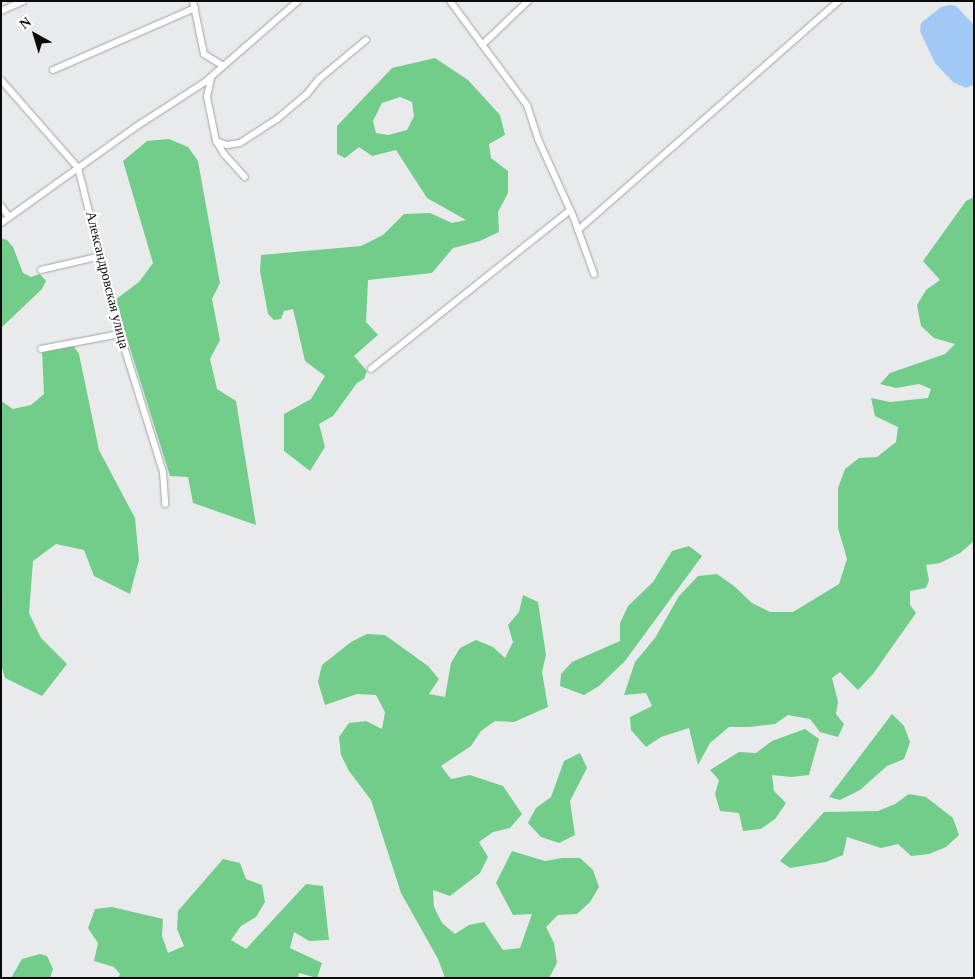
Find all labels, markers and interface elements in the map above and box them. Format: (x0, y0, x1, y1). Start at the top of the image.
north arrow (10, 10, 60, 60)
text: N (17, 14, 34, 32)
street label: Александровская улица (82, 210, 132, 350)

